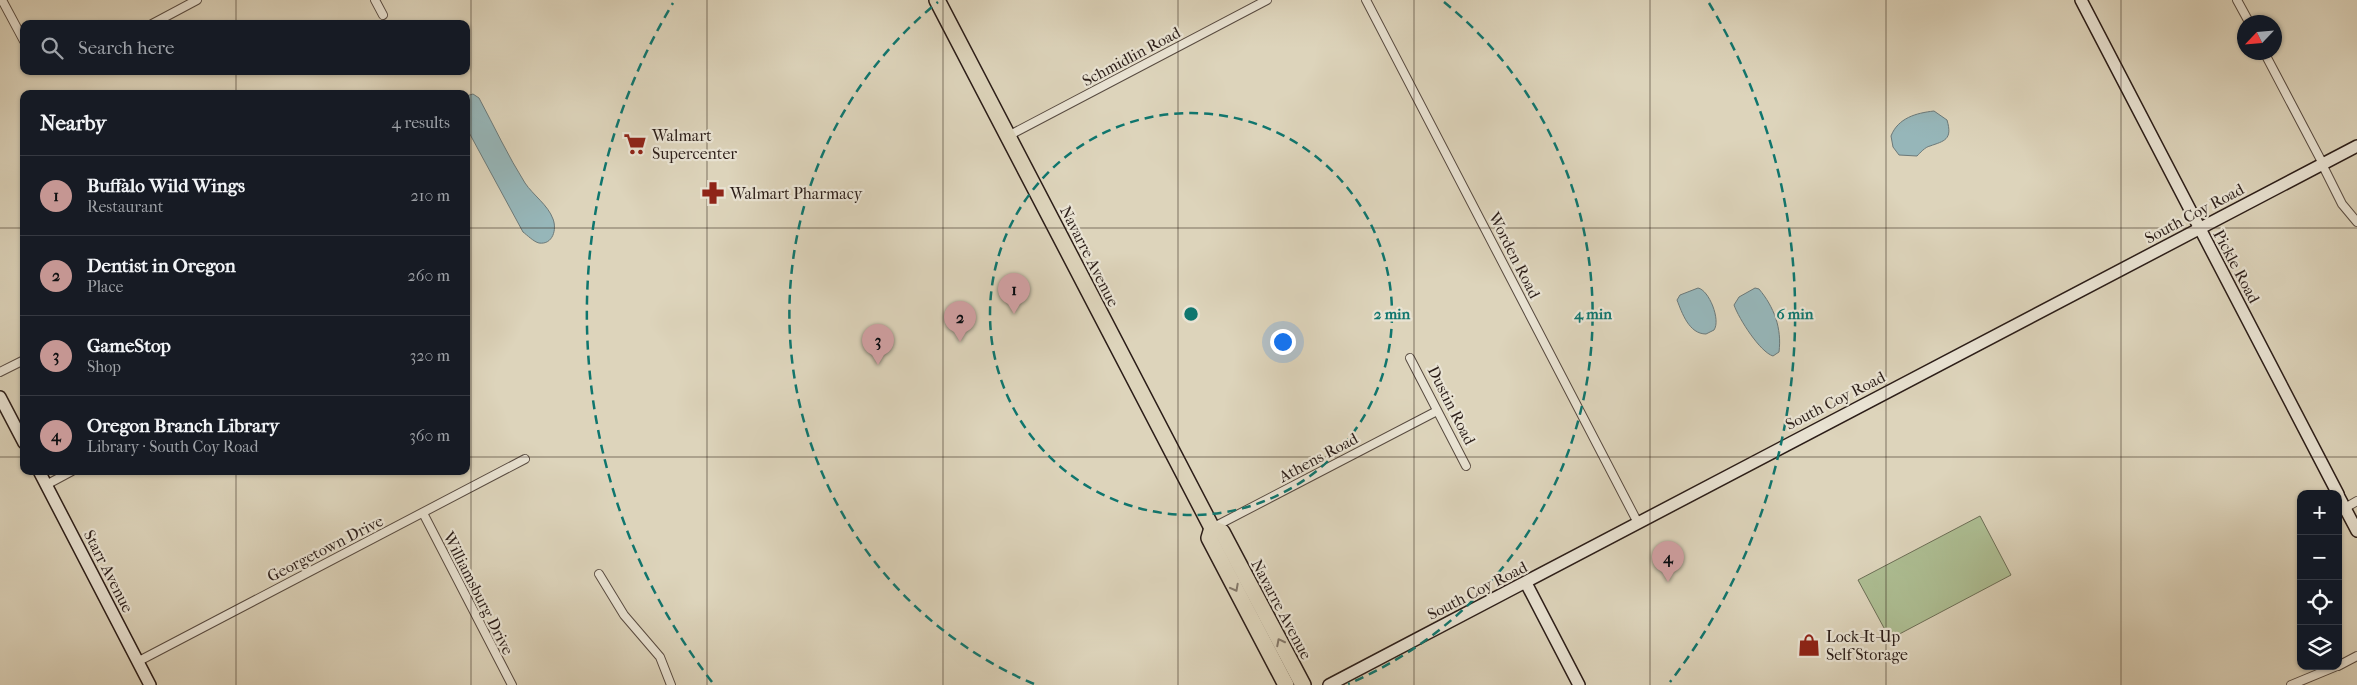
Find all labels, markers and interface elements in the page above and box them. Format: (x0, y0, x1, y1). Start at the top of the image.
north arrow (2237, 15, 2282, 60)
search box (20, 20, 470, 75)
street label: Schmidlin Road (1079, 22, 1184, 90)
icon: search (38, 34, 66, 62)
text: Search here (78, 37, 174, 59)
text: Nearby (40, 111, 106, 135)
text: 4 results (392, 113, 450, 132)
place label: Walmart Supercenter (651, 126, 737, 163)
supermarket icon: Walmart Supercenter (622, 131, 648, 157)
text: Buffalo Wild Wings (87, 175, 245, 197)
street label: South Coy Road (2142, 179, 2247, 247)
pharmacy icon: Walmart Pharmacy (700, 180, 726, 206)
place label: Walmart Pharmacy (729, 184, 863, 203)
text: 1 (53, 186, 59, 205)
text: 210 m (411, 186, 450, 205)
text: Restaurant (87, 197, 163, 216)
street label: Navarre Avenue (1056, 203, 1123, 310)
street label: Worden Road (1484, 208, 1545, 302)
street label: Pickle Road (2209, 226, 2264, 307)
text: Dentist in Oregon (87, 255, 236, 277)
text: 2 (52, 266, 60, 285)
text: 260 m (408, 266, 450, 285)
pin: 1 (998, 273, 1030, 314)
text: Place (87, 277, 123, 296)
pin: 2 (944, 301, 976, 342)
centre of rings (1182, 305, 1200, 323)
text: 2 min (1374, 305, 1411, 323)
text: 4 min (1573, 305, 1612, 323)
text: 6 min (1777, 305, 1814, 323)
pin: 3 (862, 324, 894, 365)
your location (1270, 329, 1296, 355)
text: GameStop (87, 335, 171, 357)
text: 3 (53, 346, 59, 365)
text: 320 m (410, 346, 450, 365)
text: Shop (87, 357, 121, 376)
street label: Dustin Road (1424, 363, 1480, 448)
street label: South Coy Road (1782, 367, 1888, 434)
text: Oregon Branch Library (87, 415, 279, 437)
text: 4 (51, 426, 61, 445)
text: 360 m (409, 426, 450, 445)
street label: Athens Road (1274, 428, 1361, 487)
text: Library · South Coy Road (87, 437, 258, 456)
map controls (2297, 490, 2342, 670)
button: + (2297, 490, 2342, 535)
street label: Georgetown Drive (264, 511, 386, 586)
street label: Starr Avenue (80, 527, 137, 616)
street label: Williamsburg Drive (439, 528, 518, 658)
button: − (2297, 535, 2342, 580)
pin: 4 (1652, 541, 1684, 582)
street label: Navarre Avenue (1247, 556, 1316, 663)
street label: South Coy Road (1424, 557, 1530, 624)
button: locate (2297, 580, 2342, 625)
one-way arrow (1229, 582, 1239, 591)
button: layers (2297, 625, 2342, 670)
place label: Lock-It-Up Self Storage (1826, 627, 1908, 664)
shop icon: Lock-It-Up Self Storage (1796, 632, 1822, 658)
one-way arrow (1276, 638, 1286, 647)

